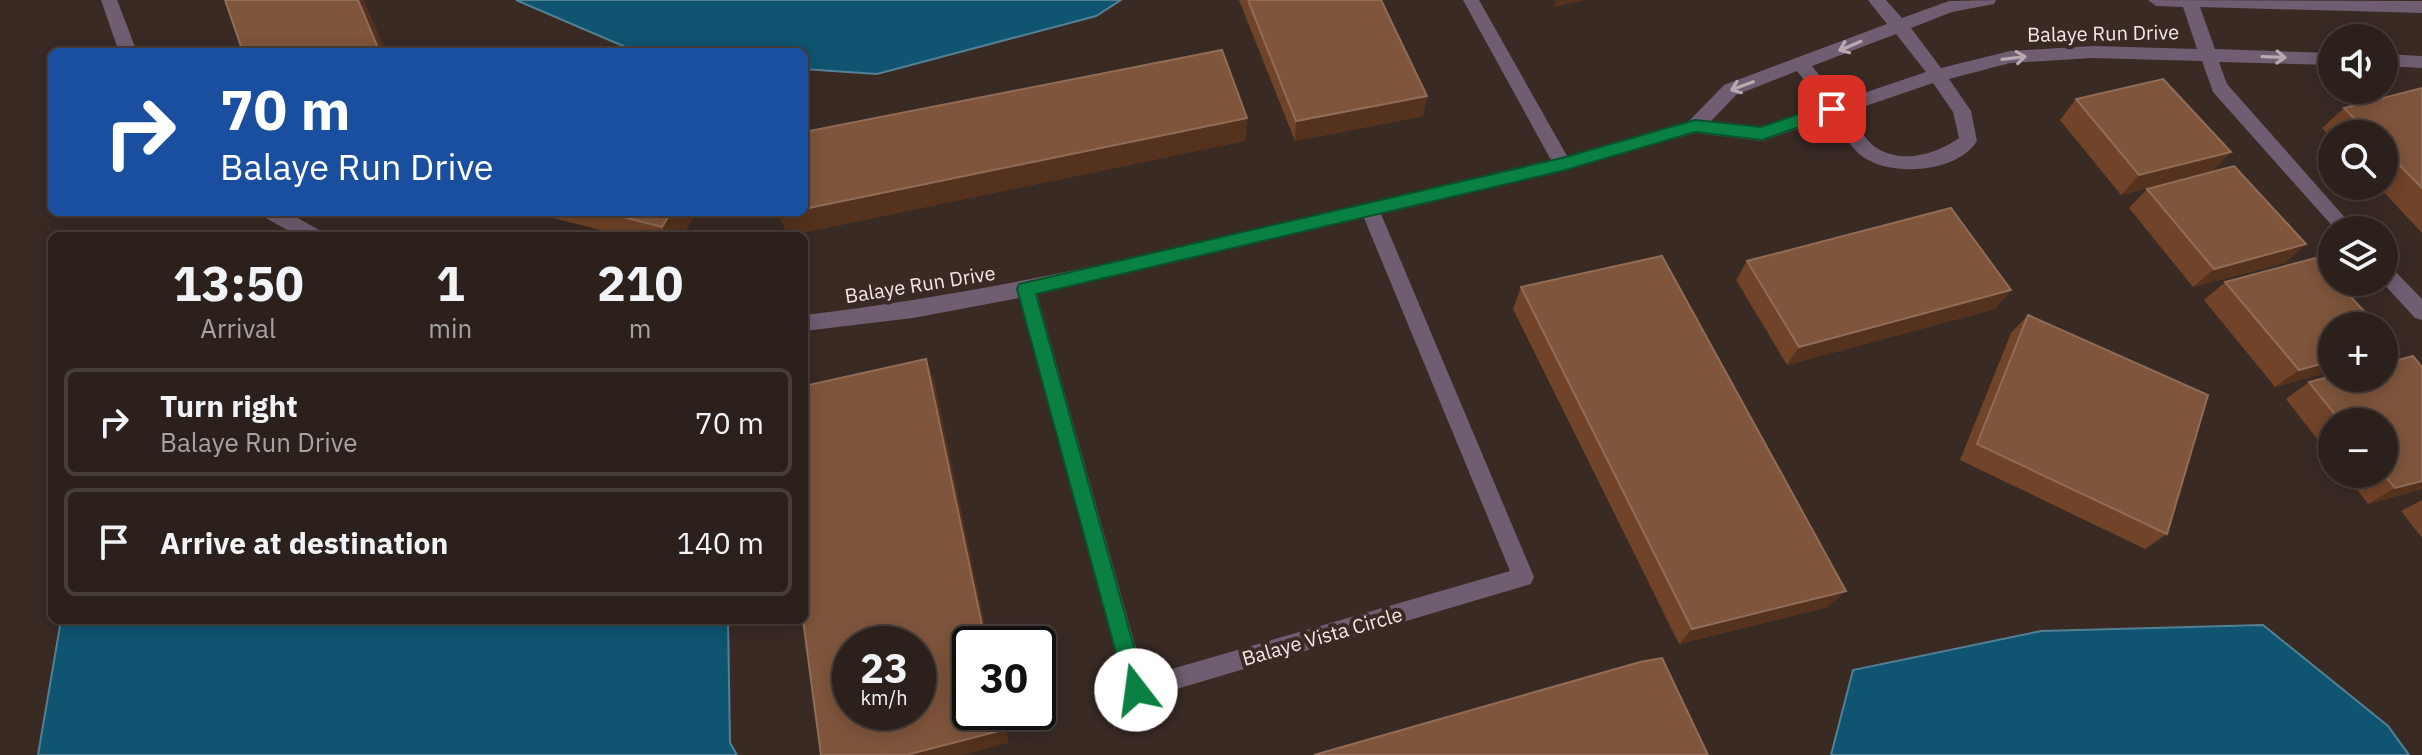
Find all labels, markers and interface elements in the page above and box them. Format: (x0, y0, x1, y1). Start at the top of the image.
street label: Balaye Run Drive (2027, 18, 2179, 48)
map controls (2318, 24, 2398, 488)
button: sound (2318, 24, 2398, 104)
one-way arrow (1838, 39, 1863, 54)
one-way arrow (2260, 49, 2287, 64)
one-way arrow (2001, 50, 2026, 65)
text: 70 m (220, 73, 350, 145)
pin (1798, 75, 1866, 143)
icon: right (88, 80, 192, 184)
one-way arrow (1730, 80, 1755, 94)
icon: arrive (1810, 87, 1854, 131)
button: search (2318, 120, 2398, 200)
text: Balaye Run Drive (220, 143, 494, 190)
button: layers (2318, 216, 2398, 296)
text: 13:50 (173, 252, 304, 314)
text: 1 (436, 252, 465, 314)
text: 210 (597, 252, 683, 314)
street label: Balaye Run Drive (843, 259, 997, 309)
text: Arrival (200, 311, 276, 345)
text: min (428, 311, 472, 345)
text: m (629, 311, 651, 345)
button: + (2318, 312, 2398, 392)
text: Turn right (160, 386, 298, 425)
icon: right (92, 400, 136, 444)
text: 70 m (695, 403, 764, 442)
button: − (2318, 408, 2398, 488)
text: Balaye Run Drive (160, 425, 358, 459)
icon: arrive (92, 520, 136, 564)
text: Arrive at destination (160, 523, 448, 562)
text: 140 m (677, 523, 764, 562)
street label: Balaye Vista Circle (1239, 600, 1405, 672)
speed limit sign: 30 (952, 626, 1056, 730)
text: 23 (860, 642, 908, 694)
position arrow (1094, 648, 1178, 732)
text: km/h (860, 684, 908, 711)

